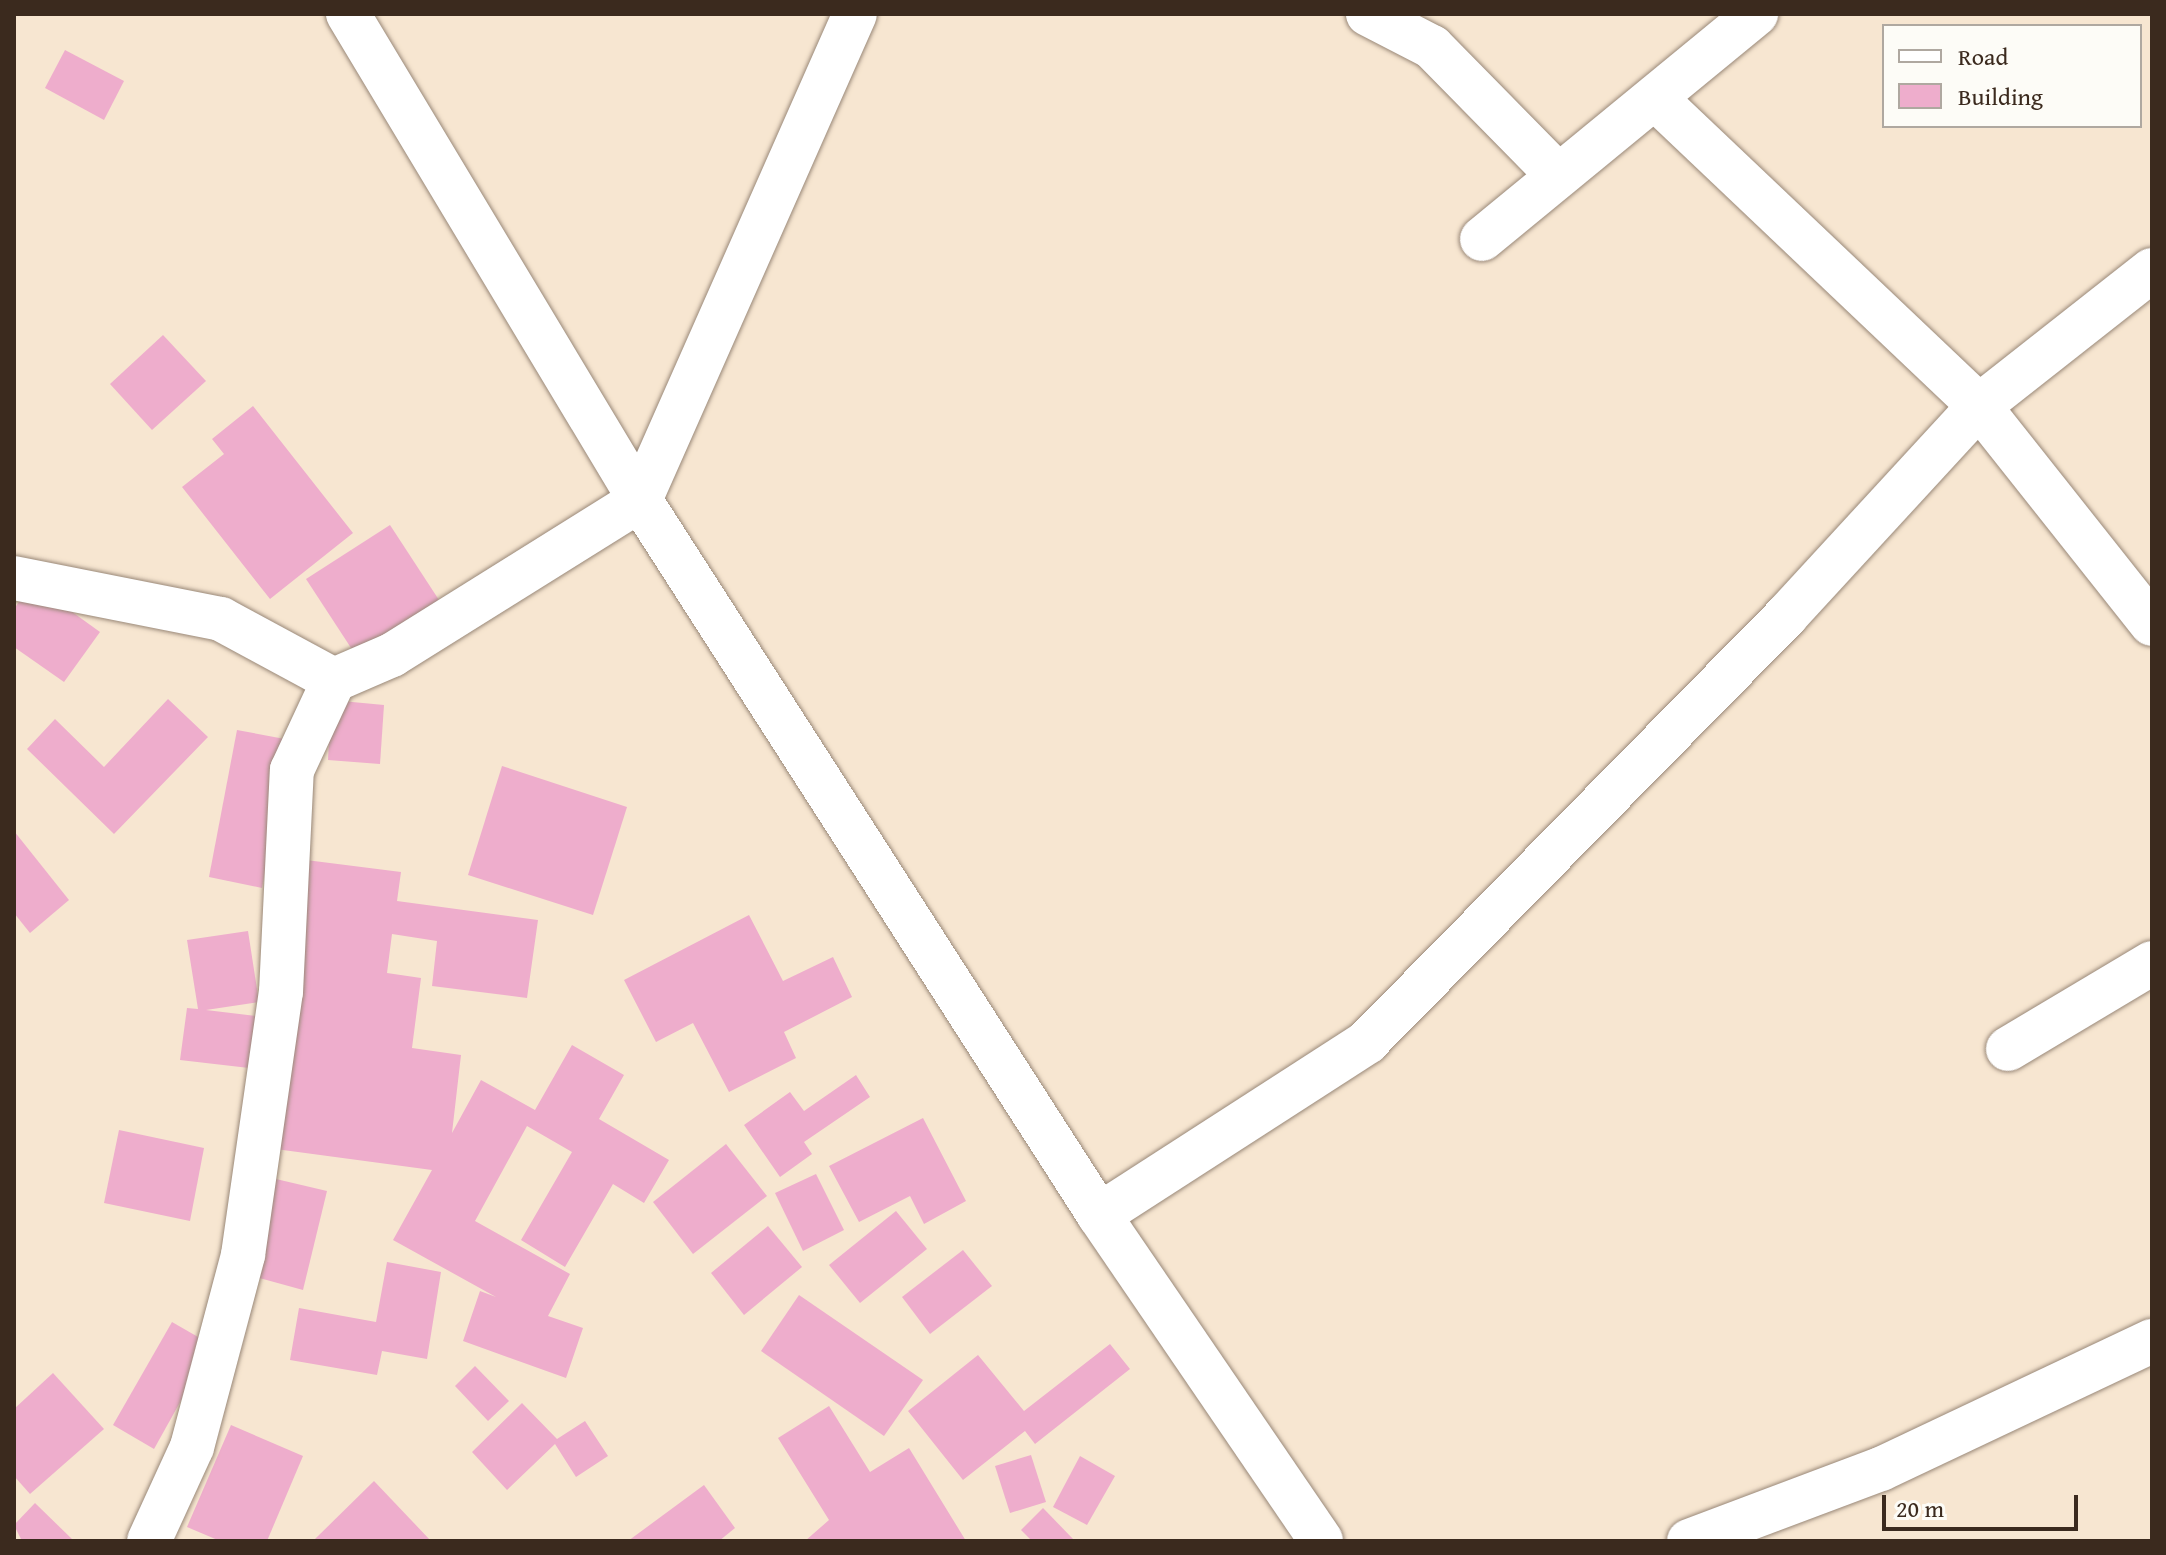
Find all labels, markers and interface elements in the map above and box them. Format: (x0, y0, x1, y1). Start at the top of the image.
legend (1882, 24, 2142, 128)
text: Road (1958, 39, 2008, 74)
text: Building (1958, 79, 2043, 114)
scale bar (1886, 1479, 2082, 1529)
text: 20 m (1896, 1491, 1944, 1526)

